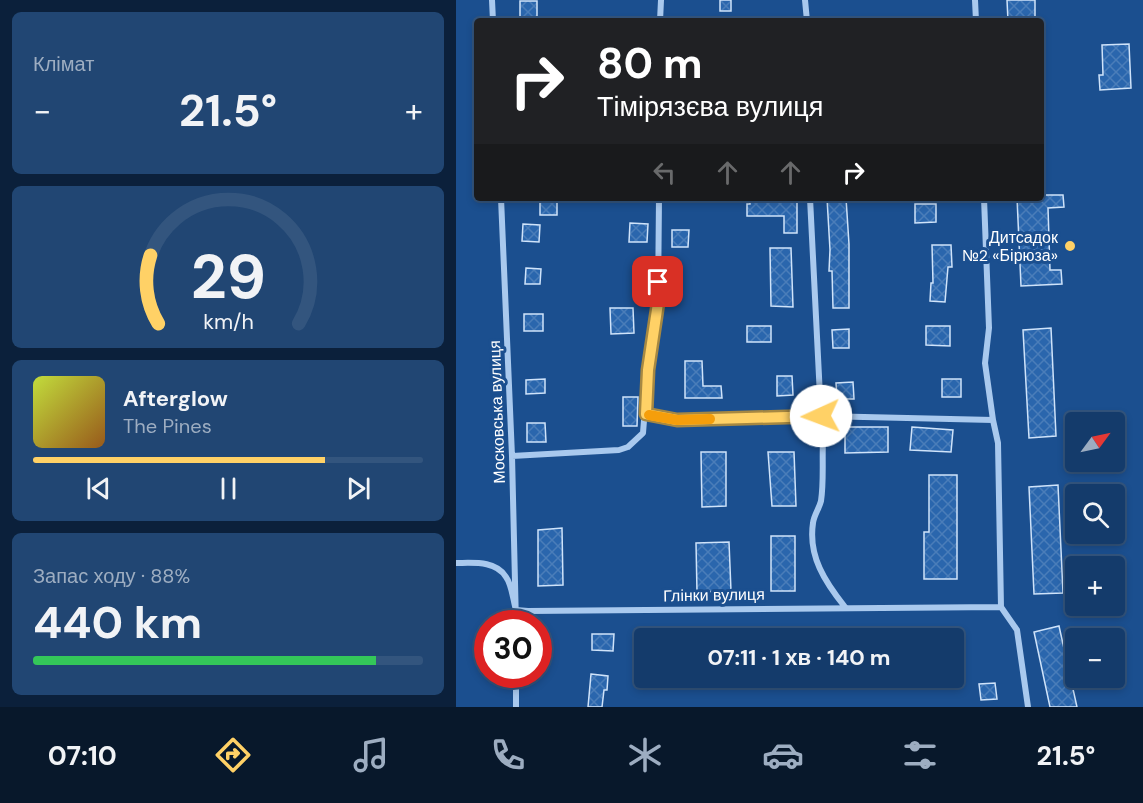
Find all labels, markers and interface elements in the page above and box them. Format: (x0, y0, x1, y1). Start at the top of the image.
text: 80 m (597, 36, 703, 91)
icon: right (498, 42, 576, 120)
text: Клімат (33, 51, 94, 77)
text: 21.5° (179, 81, 277, 140)
text: − (33, 89, 51, 132)
text: + (405, 89, 423, 132)
text: Тімірязєва вулиця (597, 89, 823, 124)
icon: left (648, 156, 681, 189)
icon: ahead (711, 156, 744, 189)
icon: ahead (774, 156, 807, 189)
icon: right (837, 156, 870, 189)
place label: Дитсадок №2 «Бірюза» (962, 227, 1059, 266)
text: 29 (190, 236, 266, 317)
marker: Дитсадок №2 «Бірюза» (1063, 239, 1077, 253)
pin (632, 256, 683, 307)
icon: arrive (641, 265, 674, 298)
text: km/h (203, 308, 253, 336)
street label: Московська вулиця (484, 340, 510, 484)
text: Afterglow (123, 384, 228, 413)
position arrow (789, 384, 853, 448)
north arrow (1065, 412, 1125, 472)
map controls (1065, 412, 1125, 688)
text: The Pines (123, 413, 212, 439)
icon: previous (82, 472, 115, 505)
icon: pause (212, 472, 245, 505)
icon: next (342, 472, 375, 505)
button: search (1065, 484, 1125, 544)
button: + (1065, 556, 1125, 616)
text: Запас ходу · 88% (33, 563, 190, 589)
street label: Глінки вулиця (663, 584, 765, 606)
text: 440 km (33, 593, 202, 652)
speed limit sign: 30 (474, 610, 552, 688)
button: − (1065, 628, 1125, 688)
text: 07:11 · 1 хв · 140 m (707, 643, 891, 672)
icon: directions (212, 734, 254, 776)
icon: music (350, 734, 392, 776)
icon: phone (487, 734, 529, 776)
icon: climate (624, 734, 666, 776)
icon: car (762, 734, 804, 776)
icon: filters (899, 734, 941, 776)
text: 07:10 (48, 738, 117, 773)
text: 21.5° (1036, 738, 1095, 773)

